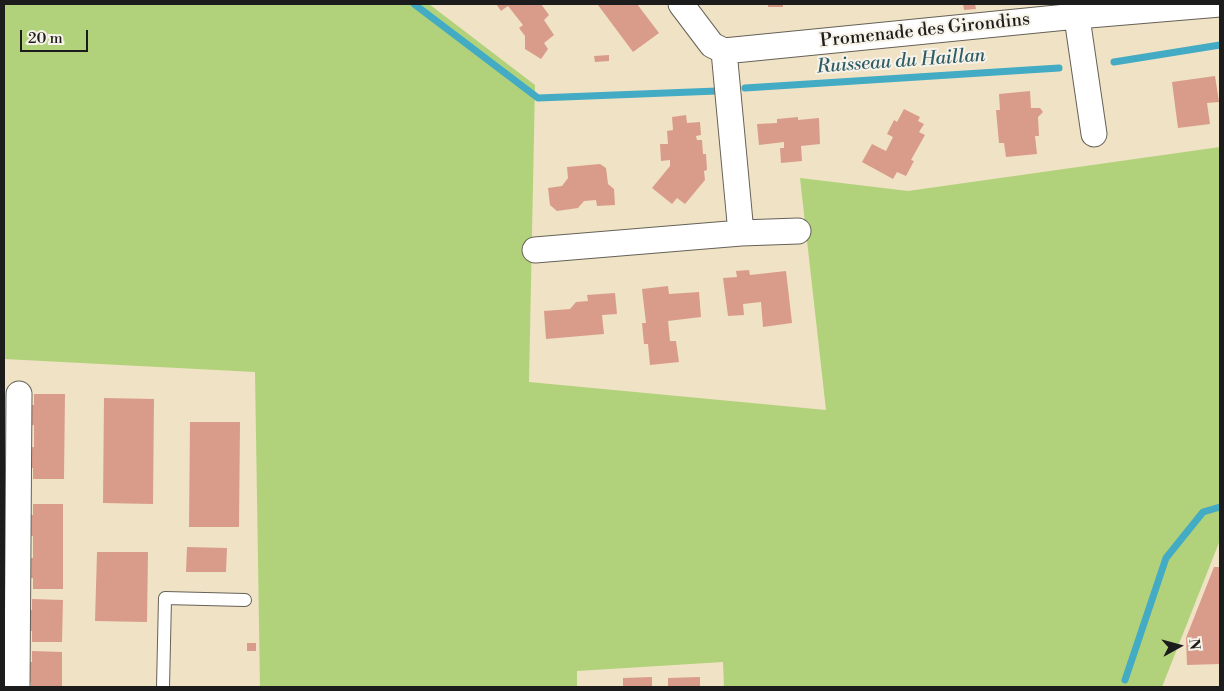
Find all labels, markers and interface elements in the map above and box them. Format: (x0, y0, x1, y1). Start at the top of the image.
street label: Promenade des Girondins (819, 9, 1031, 53)
scale bar (22, 20, 90, 52)
text: 20 m (28, 29, 63, 48)
water label: Ruisseau du Haillan (816, 45, 986, 79)
north arrow (1154, 621, 1204, 671)
text: N (1184, 638, 1203, 651)

